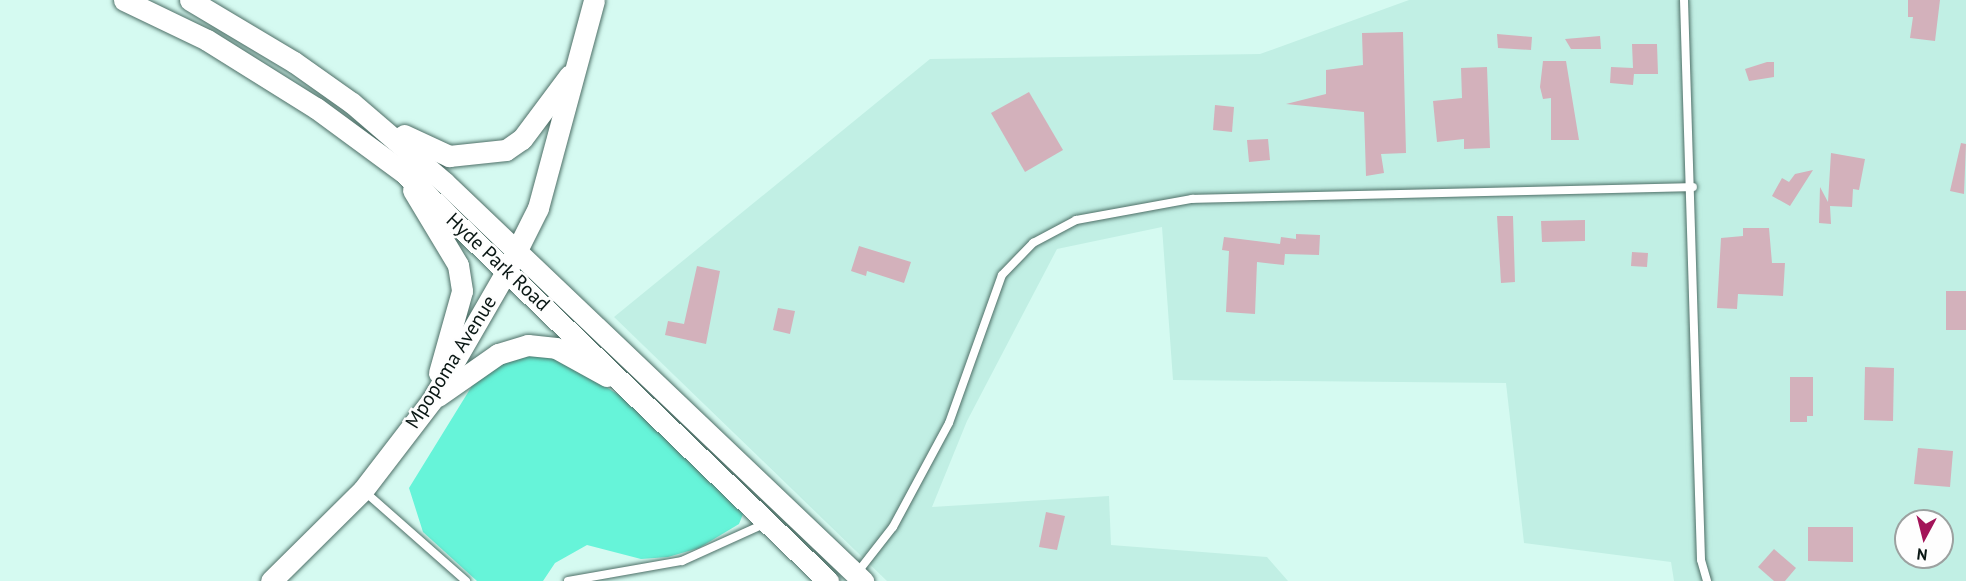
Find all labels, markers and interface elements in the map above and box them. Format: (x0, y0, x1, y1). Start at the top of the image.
street label: Hyde Park Road (441, 208, 555, 316)
street label: Mpopoma Avenue (400, 291, 502, 433)
north arrow (1894, 509, 1954, 569)
text: N (1916, 544, 1928, 565)

